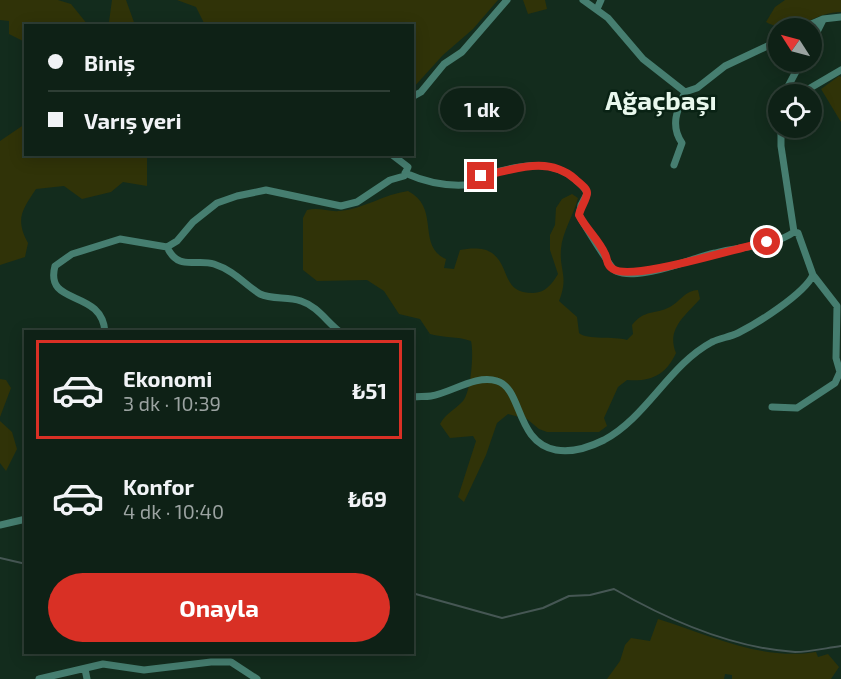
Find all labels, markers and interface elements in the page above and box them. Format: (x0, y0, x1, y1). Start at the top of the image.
north arrow (768, 18, 822, 72)
map controls (768, 18, 822, 138)
text: Biniş (84, 49, 135, 75)
district label: Ağaçbaşı (605, 84, 717, 117)
button: locate (768, 84, 822, 138)
callout: 1 dk (439, 89, 523, 131)
text: 1 dk (464, 97, 500, 121)
text: Varış yeri (84, 107, 182, 133)
route end (467, 162, 494, 189)
route start (753, 228, 780, 255)
icon: car (51, 363, 105, 417)
text: Ekonomi (123, 365, 212, 391)
text: ₺51 (352, 377, 387, 403)
text: 3 dk · 10:39 (123, 391, 221, 415)
icon: car (51, 471, 105, 525)
text: Konfor (123, 473, 194, 499)
text: ₺69 (348, 485, 387, 511)
text: 4 dk · 10:40 (123, 499, 224, 523)
button: Onayla (48, 573, 390, 642)

